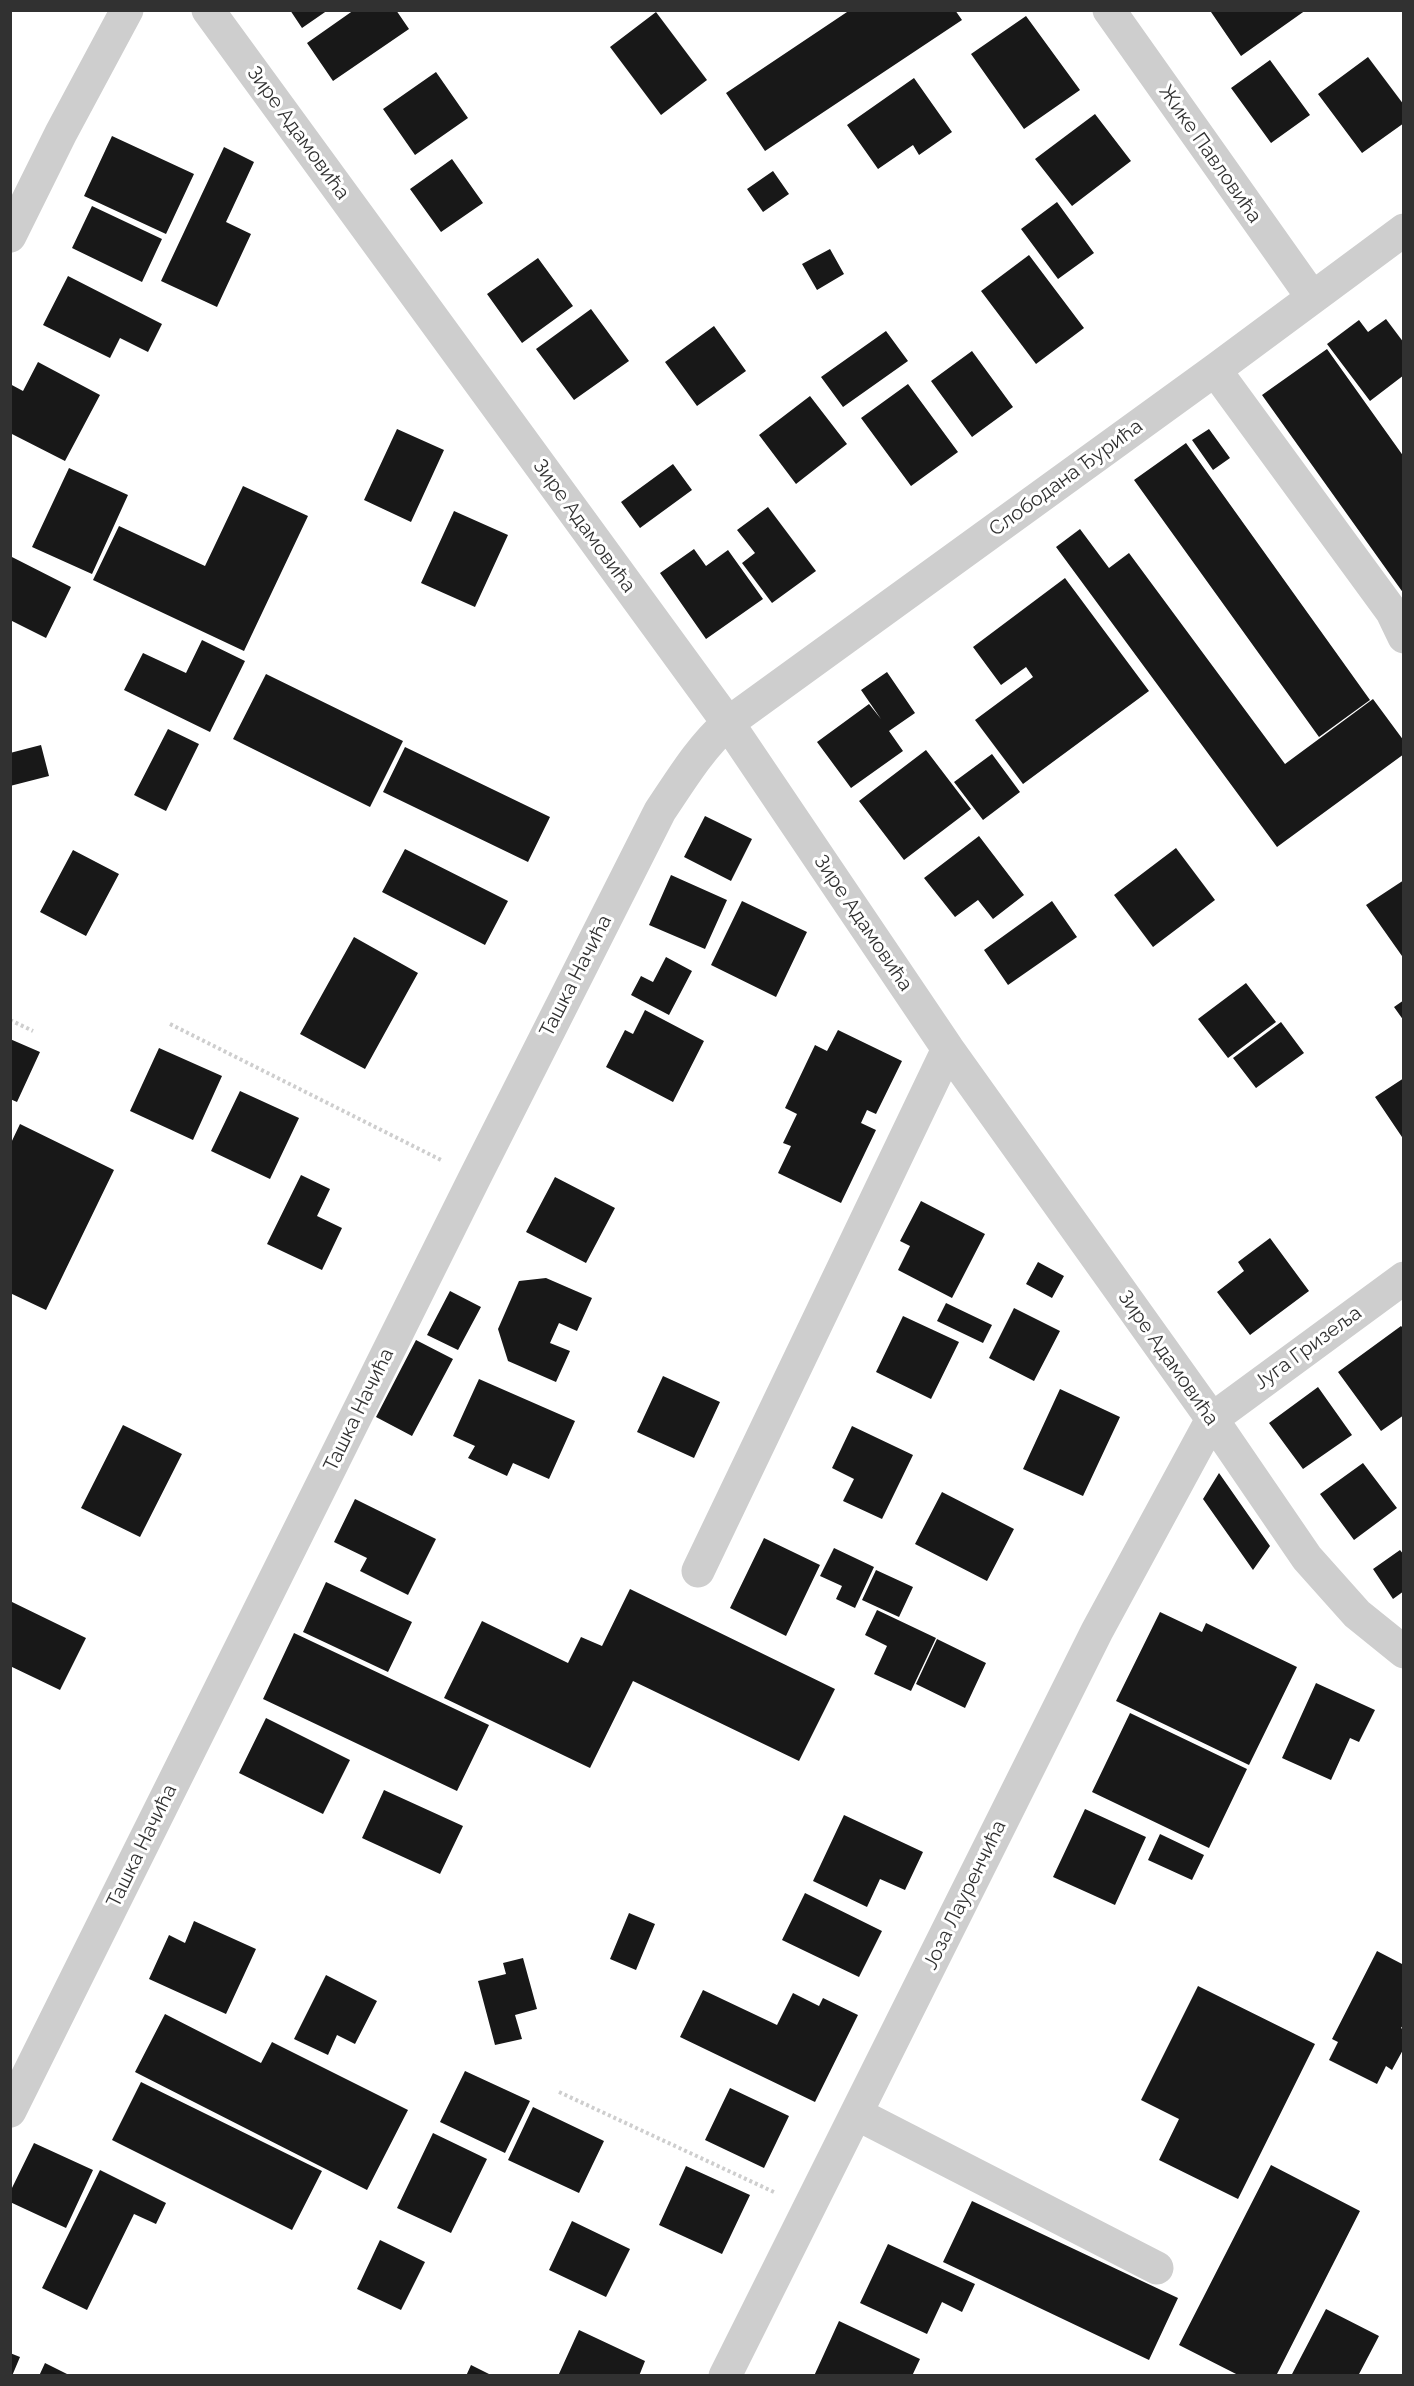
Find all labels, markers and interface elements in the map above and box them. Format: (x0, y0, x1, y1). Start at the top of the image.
street label: Зире Адамовића (242, 62, 354, 204)
street label: Жике Павловића (1154, 81, 1266, 227)
street label: Слободана Ђурића (985, 414, 1147, 542)
street label: Зире Адамовића (528, 455, 640, 597)
street label: Зире Адамовића (809, 850, 917, 996)
street label: Ташка Начића (535, 911, 617, 1041)
street label: Зире Адамовића (1113, 1286, 1223, 1430)
street label: Југа Гризеља (1250, 1301, 1366, 1395)
street label: Ташка Начића (319, 1345, 399, 1475)
street label: Ташка Начића (102, 1781, 182, 1911)
street label: Јоза Лауренчића (918, 1816, 1012, 1974)

